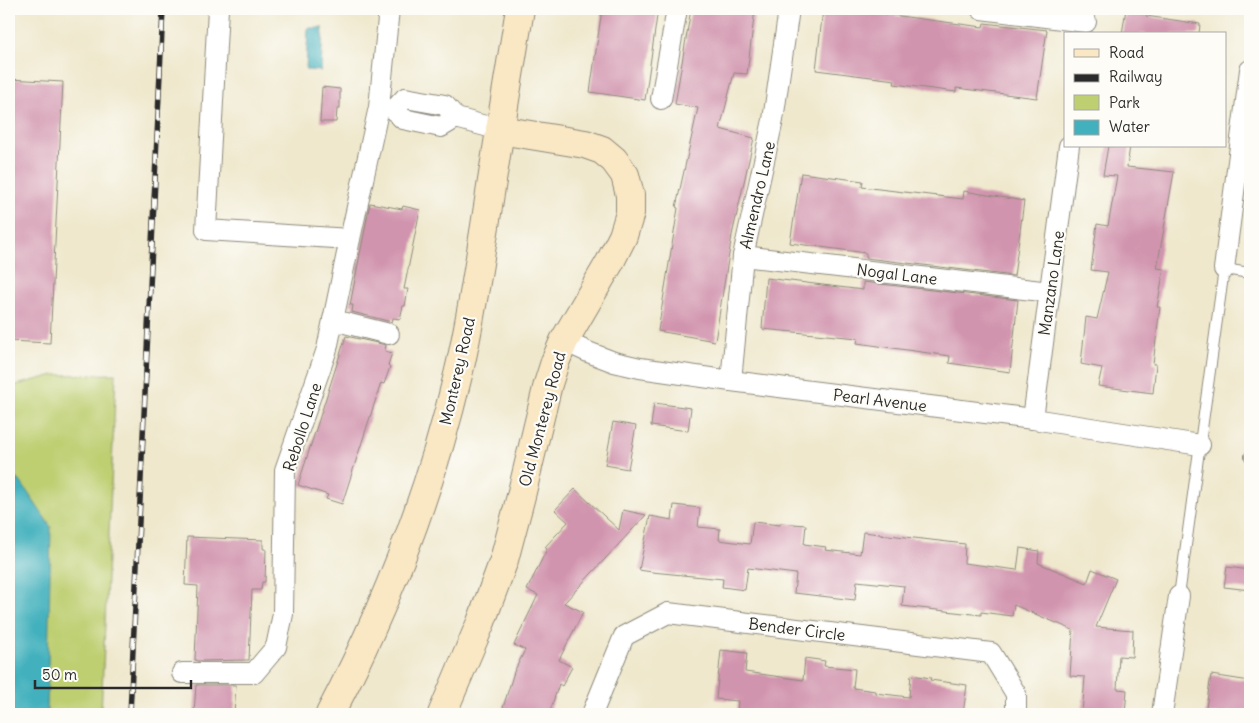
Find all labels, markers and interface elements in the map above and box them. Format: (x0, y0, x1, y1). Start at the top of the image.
legend (1064, 32, 1226, 148)
text: Road (1109, 43, 1144, 62)
text: Railway (1109, 67, 1163, 86)
text: Park (1109, 93, 1140, 112)
text: Water (1109, 117, 1150, 136)
street label: Almendro Lane (735, 139, 779, 251)
street label: Manzano Lane (1034, 229, 1068, 337)
street label: Nogal Lane (856, 259, 938, 289)
street label: Monterey Road (435, 315, 479, 427)
street label: Old Monterey Road (514, 349, 570, 489)
street label: Rebollo Lane (278, 380, 326, 474)
street label: Pearl Avenue (832, 384, 928, 416)
street label: Bender Circle (747, 613, 847, 645)
scale bar (35, 658, 191, 690)
text: 50 m (42, 665, 77, 684)

